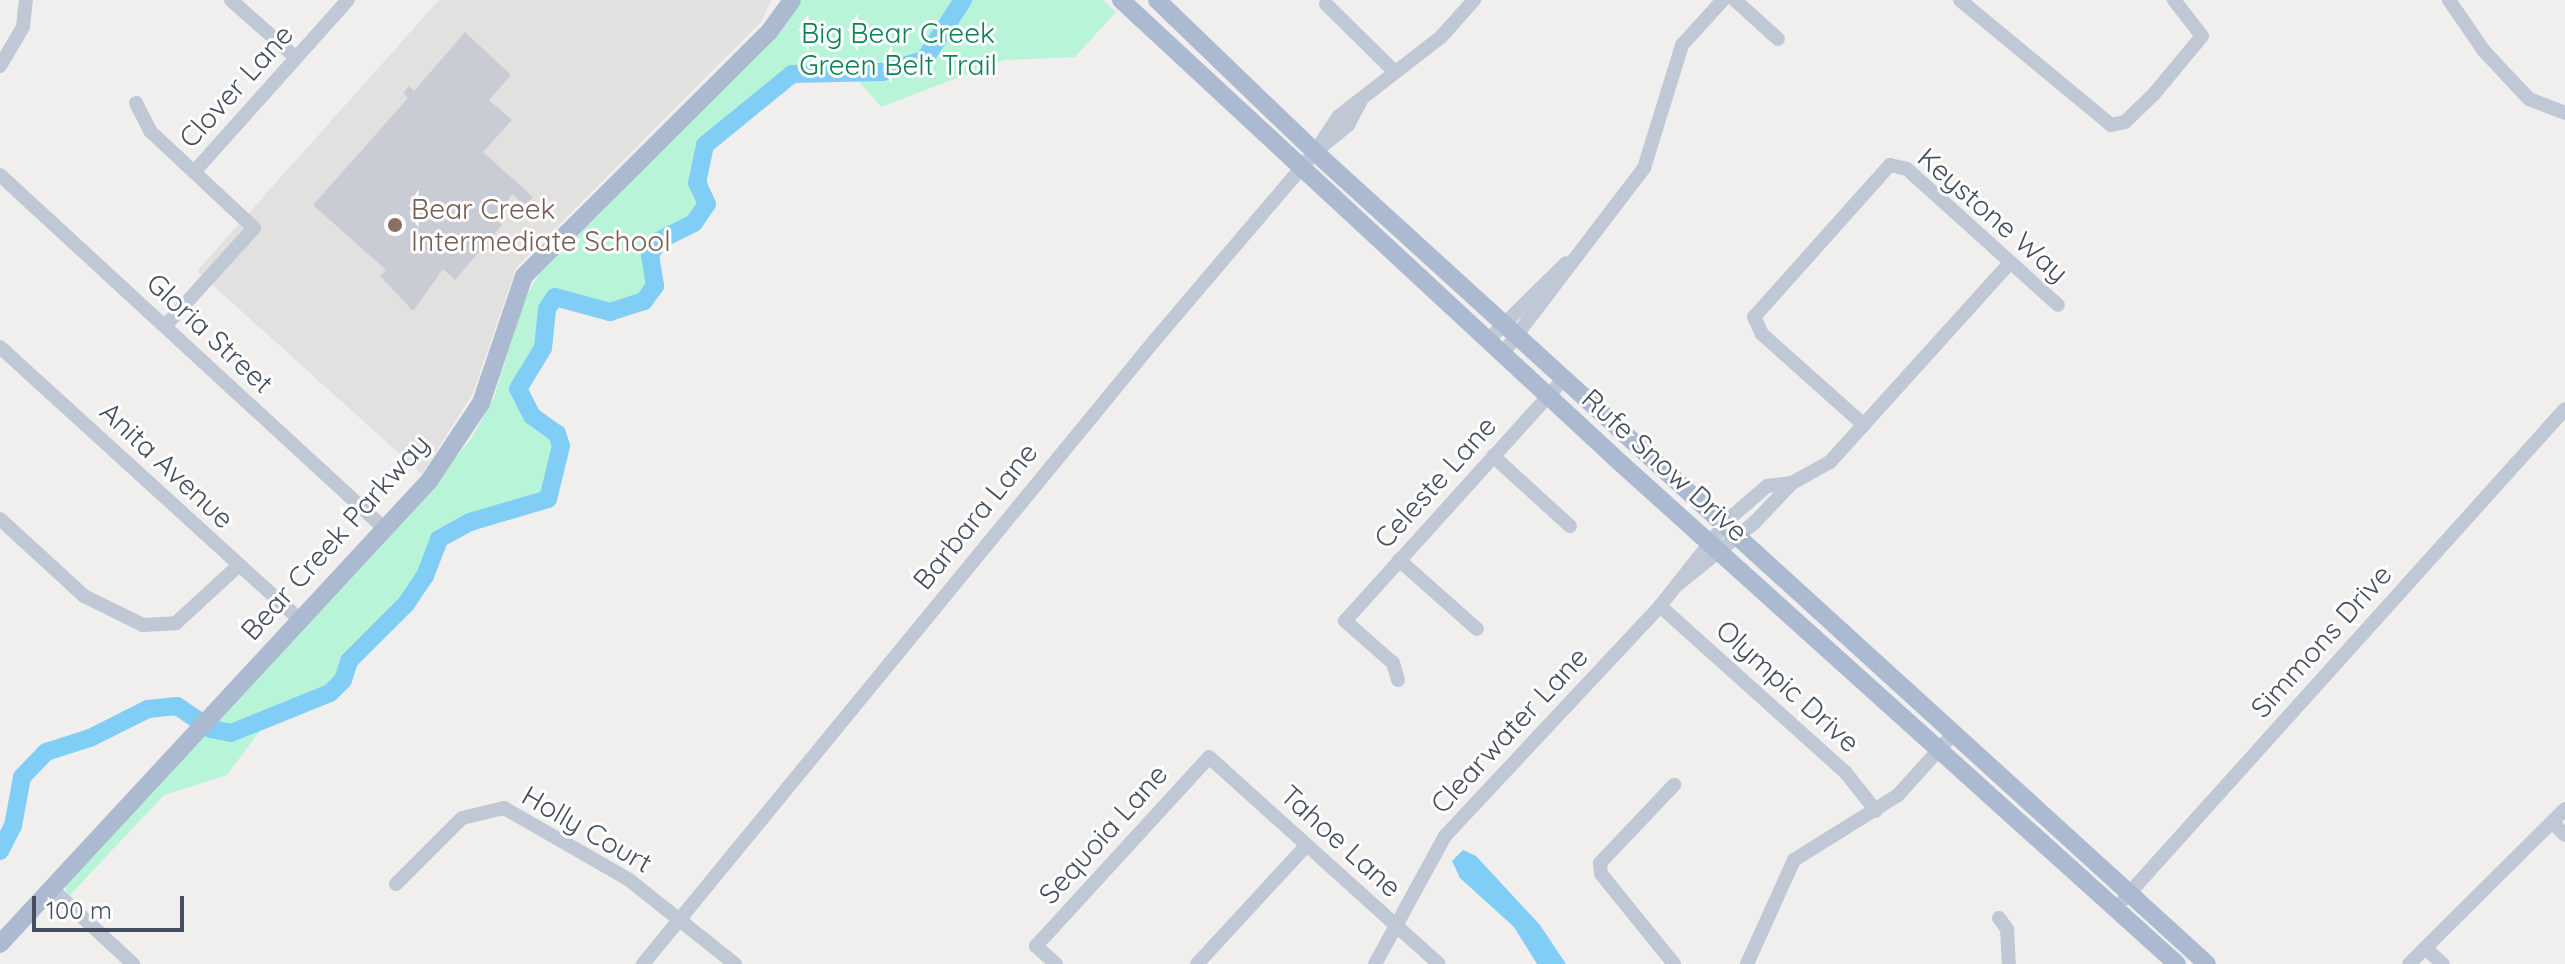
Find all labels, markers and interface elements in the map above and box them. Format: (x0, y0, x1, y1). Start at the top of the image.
park label: Big Bear Creek Green Belt Trail (799, 16, 997, 82)
street label: Clover Lane (172, 18, 300, 154)
street label: Keystone Way (1911, 141, 2075, 289)
place label: Bear Creek Intermediate School (411, 192, 671, 258)
marker: Bear Creek Intermediate School (386, 216, 404, 234)
street label: Gloria Street (140, 266, 280, 400)
street label: Rufe Snow Drive (1575, 382, 1755, 548)
street label: Anita Avenue (93, 395, 241, 535)
street label: Celeste Lane (1367, 409, 1503, 555)
street label: Bear Creek Parkway (234, 427, 436, 647)
street label: Barbara Lane (906, 436, 1044, 596)
street label: Simmons Drive (2244, 558, 2398, 724)
street label: Olympic Drive (1709, 613, 1867, 759)
street label: Clearwater Lane (1423, 640, 1595, 820)
street label: Sequoia Lane (1032, 757, 1174, 911)
street label: Holly Court (516, 778, 658, 880)
street label: Tahoe Lane (1274, 778, 1408, 904)
scale bar (36, 880, 188, 930)
text: 100 m (46, 895, 112, 925)

